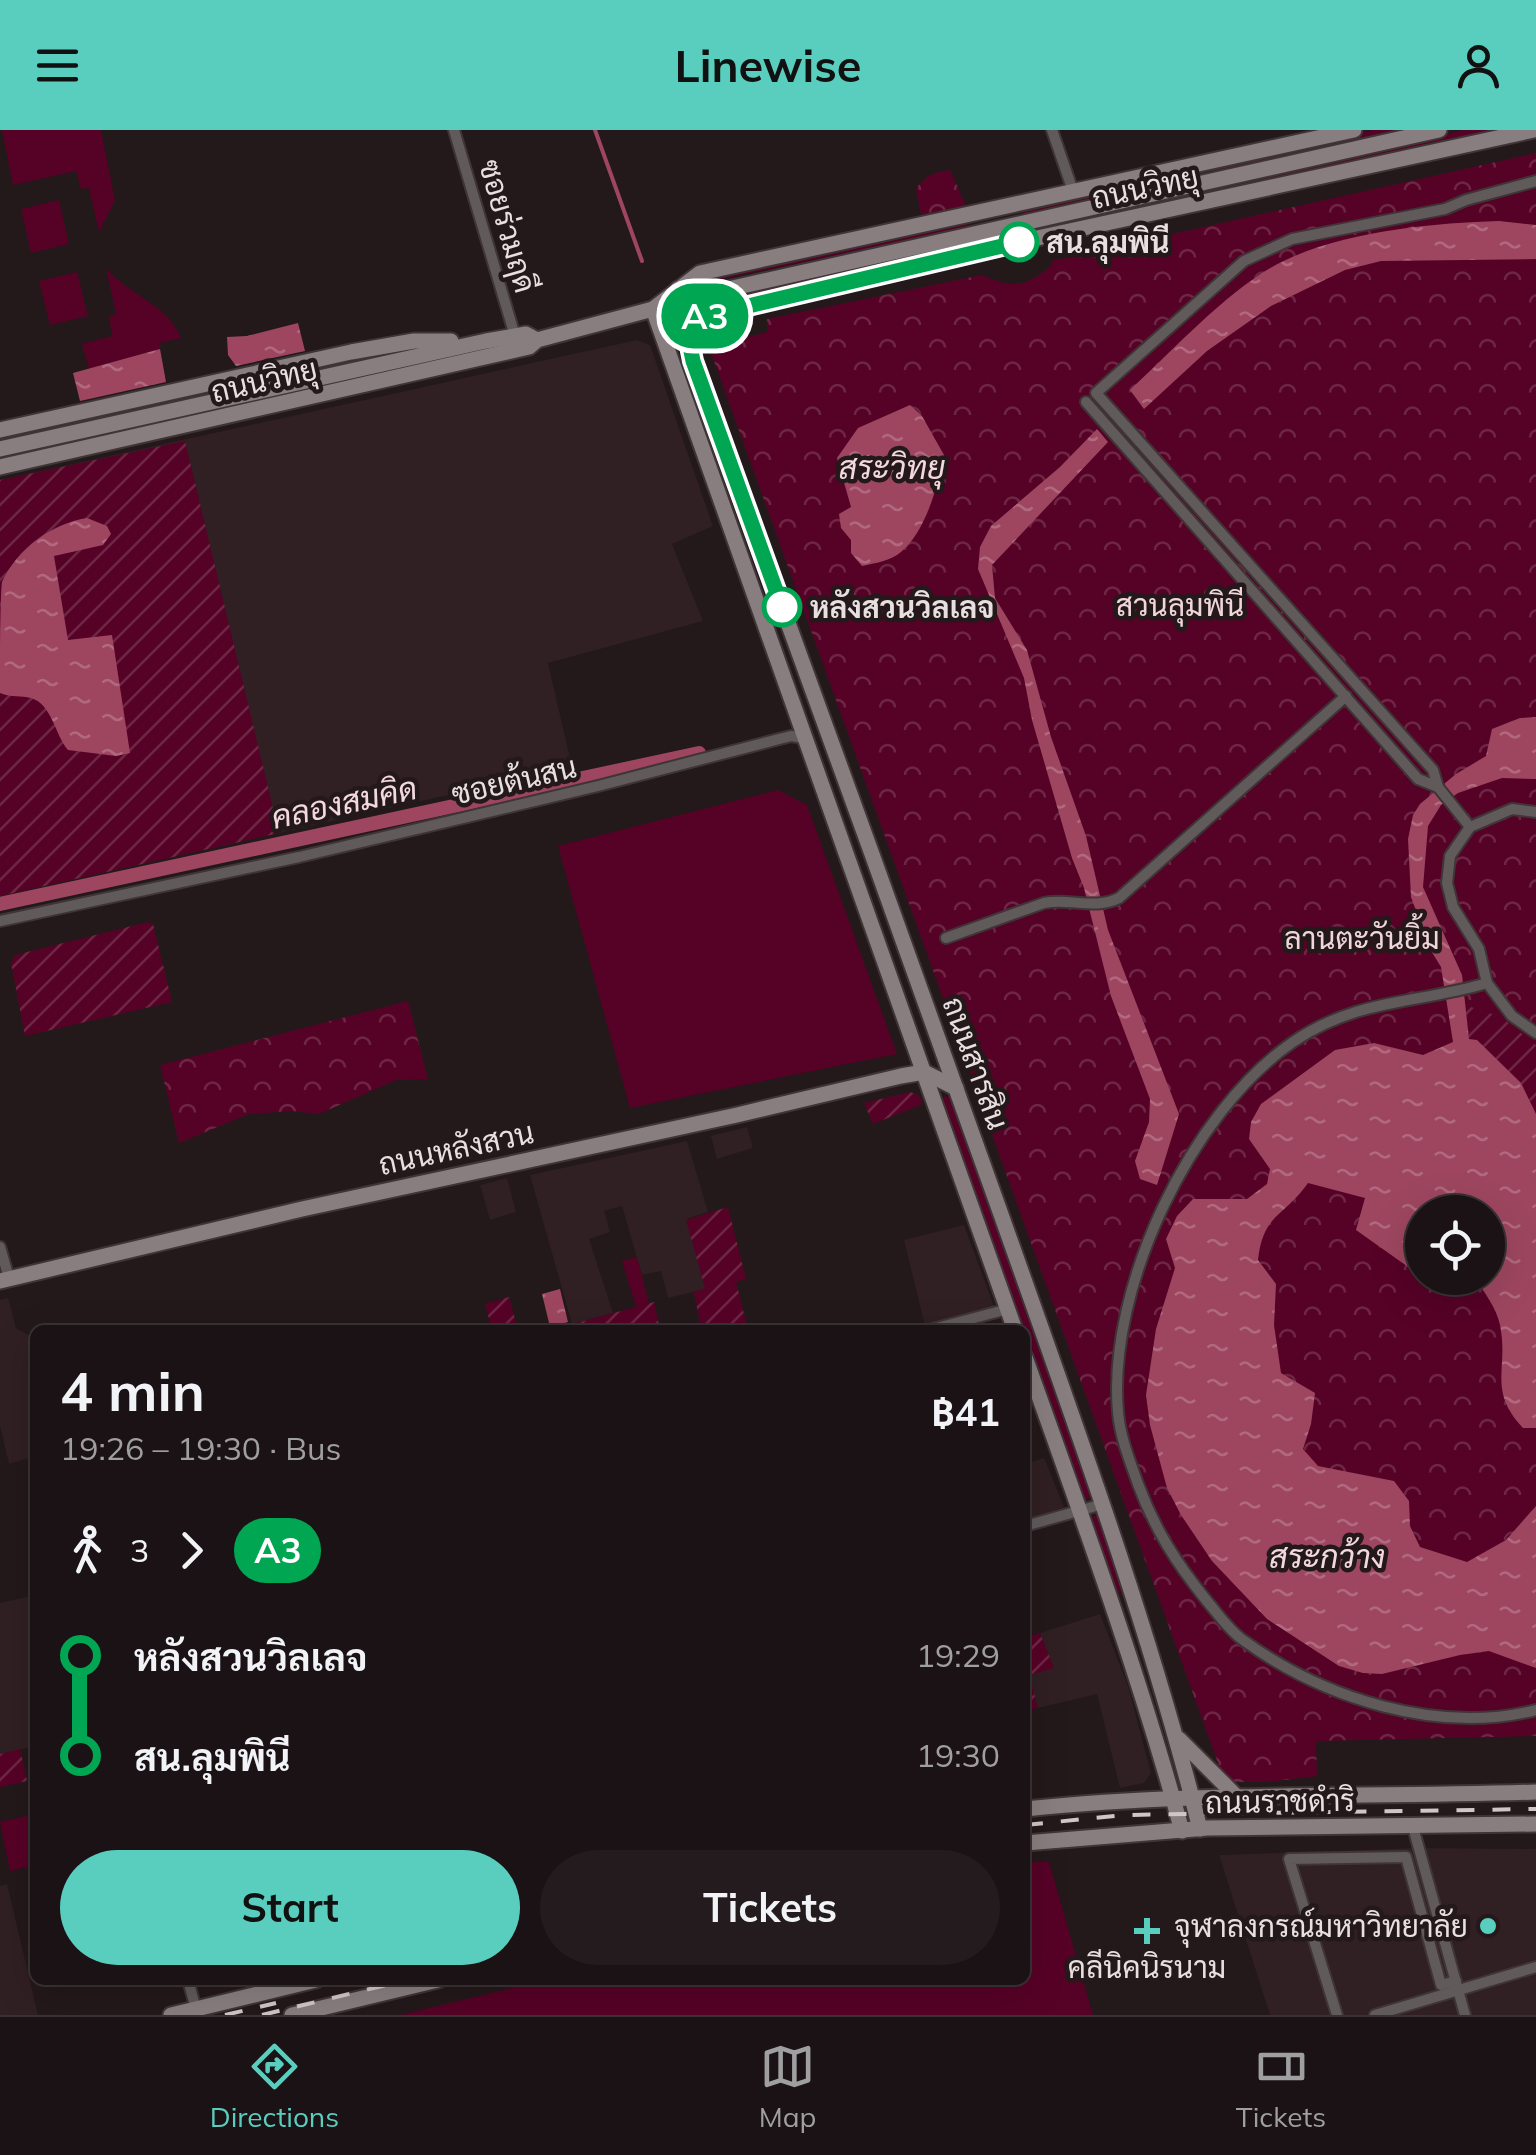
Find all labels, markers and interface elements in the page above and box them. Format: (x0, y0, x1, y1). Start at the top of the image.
text: Linewise (674, 37, 862, 93)
icon: menu (30, 38, 85, 93)
icon: person (1451, 38, 1506, 93)
street label: ซอยร่วมฤดี (471, 155, 545, 297)
street label: ถนนวิทยุ (1088, 157, 1202, 220)
marker: สน.ลุมพินี (1000, 223, 1038, 261)
place label: สน.ลุมพินี (1046, 223, 1170, 264)
line badge: A3 (660, 284, 750, 348)
text: A3 (681, 294, 729, 338)
street label: ถนนวิทยุ (207, 349, 322, 414)
water label: สระวิทยุ (839, 447, 945, 490)
park label: สวนลุมพินี (1116, 586, 1244, 627)
marker: หลังสวนวิลเลจ (763, 588, 801, 626)
place label: หลังสวนวิลเลจ (810, 588, 994, 626)
street label: ซอยต้นสน (448, 746, 580, 813)
water label: คลองสมคิด (268, 767, 420, 837)
park label: ลานตะวันยิ้ม (1284, 913, 1440, 957)
street label: ถนนสารสิน (934, 991, 1018, 1135)
street label: ถนนหลังสวน (375, 1113, 537, 1183)
map controls (1405, 1195, 1505, 1295)
button: locate (1405, 1195, 1505, 1295)
text: 4 min (60, 1356, 205, 1425)
text: ฿41 (931, 1388, 1000, 1436)
text: 19:26 – 19:30 · Bus (60, 1428, 341, 1468)
icon: walk (60, 1523, 115, 1578)
icon: forward (164, 1523, 219, 1578)
text: A3 (254, 1528, 301, 1572)
text: 3 (130, 1530, 149, 1570)
water label: สระกว้าง (1269, 1536, 1385, 1576)
text: หลังสวนวิลเลจ (134, 1633, 367, 1681)
text: 19:29 (916, 1635, 1000, 1675)
text: สน.ลุมพินี (134, 1733, 290, 1781)
text: 19:30 (916, 1735, 1000, 1775)
street label: ถนนราชดำริ (1205, 1781, 1355, 1821)
button: Start (60, 1850, 520, 1965)
button: Tickets (540, 1850, 1000, 1965)
place label: จุฬาลงกรณ์มหาวิทยาลัย (1174, 1907, 1468, 1948)
marker: จุฬาลงกรณ์มหาวิทยาลัย (1477, 1915, 1499, 1937)
marker: คลีนิคนิรนาม (1134, 1918, 1160, 1944)
place label: คลีนิคนิรนาม (1068, 1948, 1226, 1986)
tab: Directions (210, 2039, 339, 2134)
tab: Map (759, 2039, 816, 2134)
tab: Tickets (1236, 2039, 1326, 2134)

